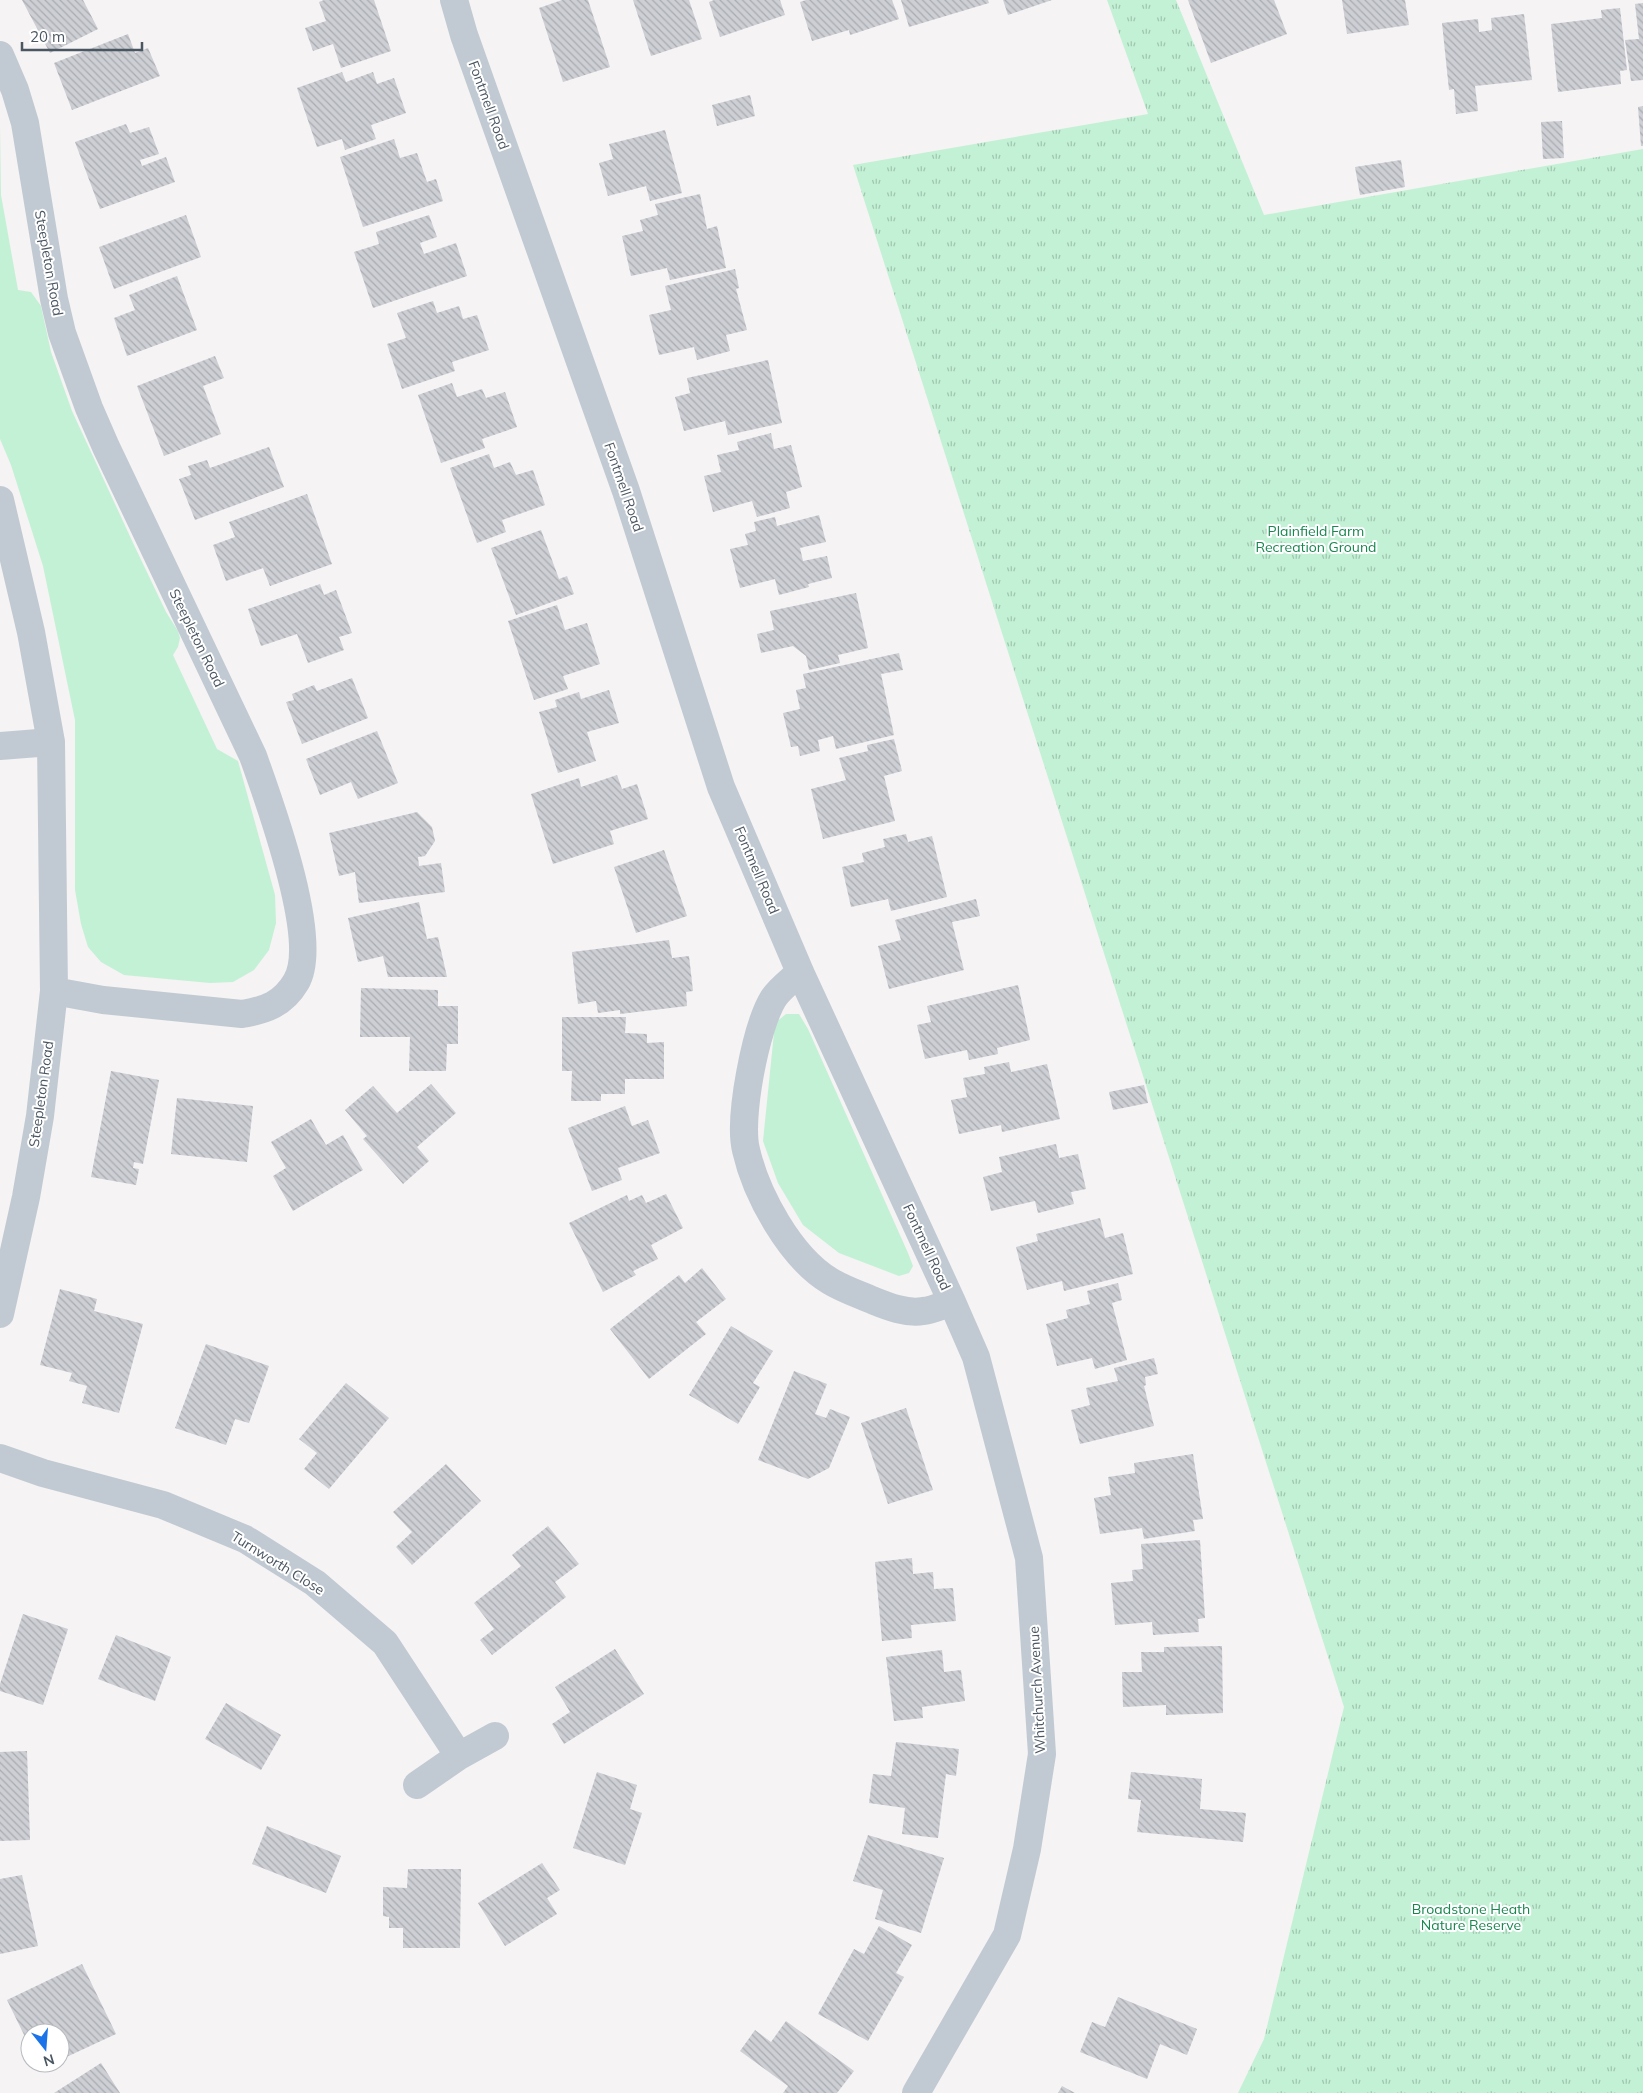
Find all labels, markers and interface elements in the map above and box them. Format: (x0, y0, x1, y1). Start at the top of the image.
scale bar (22, 20, 142, 52)
text: 20 m (30, 27, 65, 46)
street label: Fontmell Road (465, 58, 513, 152)
street label: Steepleton Road (31, 209, 67, 317)
street label: Fontmell Road (600, 440, 648, 534)
park label: Plainfield Farm Recreation Ground (1255, 522, 1377, 556)
street label: Steepleton Road (165, 586, 229, 690)
street label: Fontmell Road (730, 824, 784, 916)
street label: Steepleton Road (25, 1040, 57, 1148)
street label: Fontmell Road (899, 1201, 955, 1293)
street label: Turnworth Close (228, 1527, 328, 1599)
street label: Whitchurch Avenue (1025, 1626, 1049, 1754)
park label: Broadstone Heath Nature Reserve (1412, 1900, 1530, 1934)
north arrow (20, 2023, 70, 2073)
text: N (41, 2050, 56, 2071)

